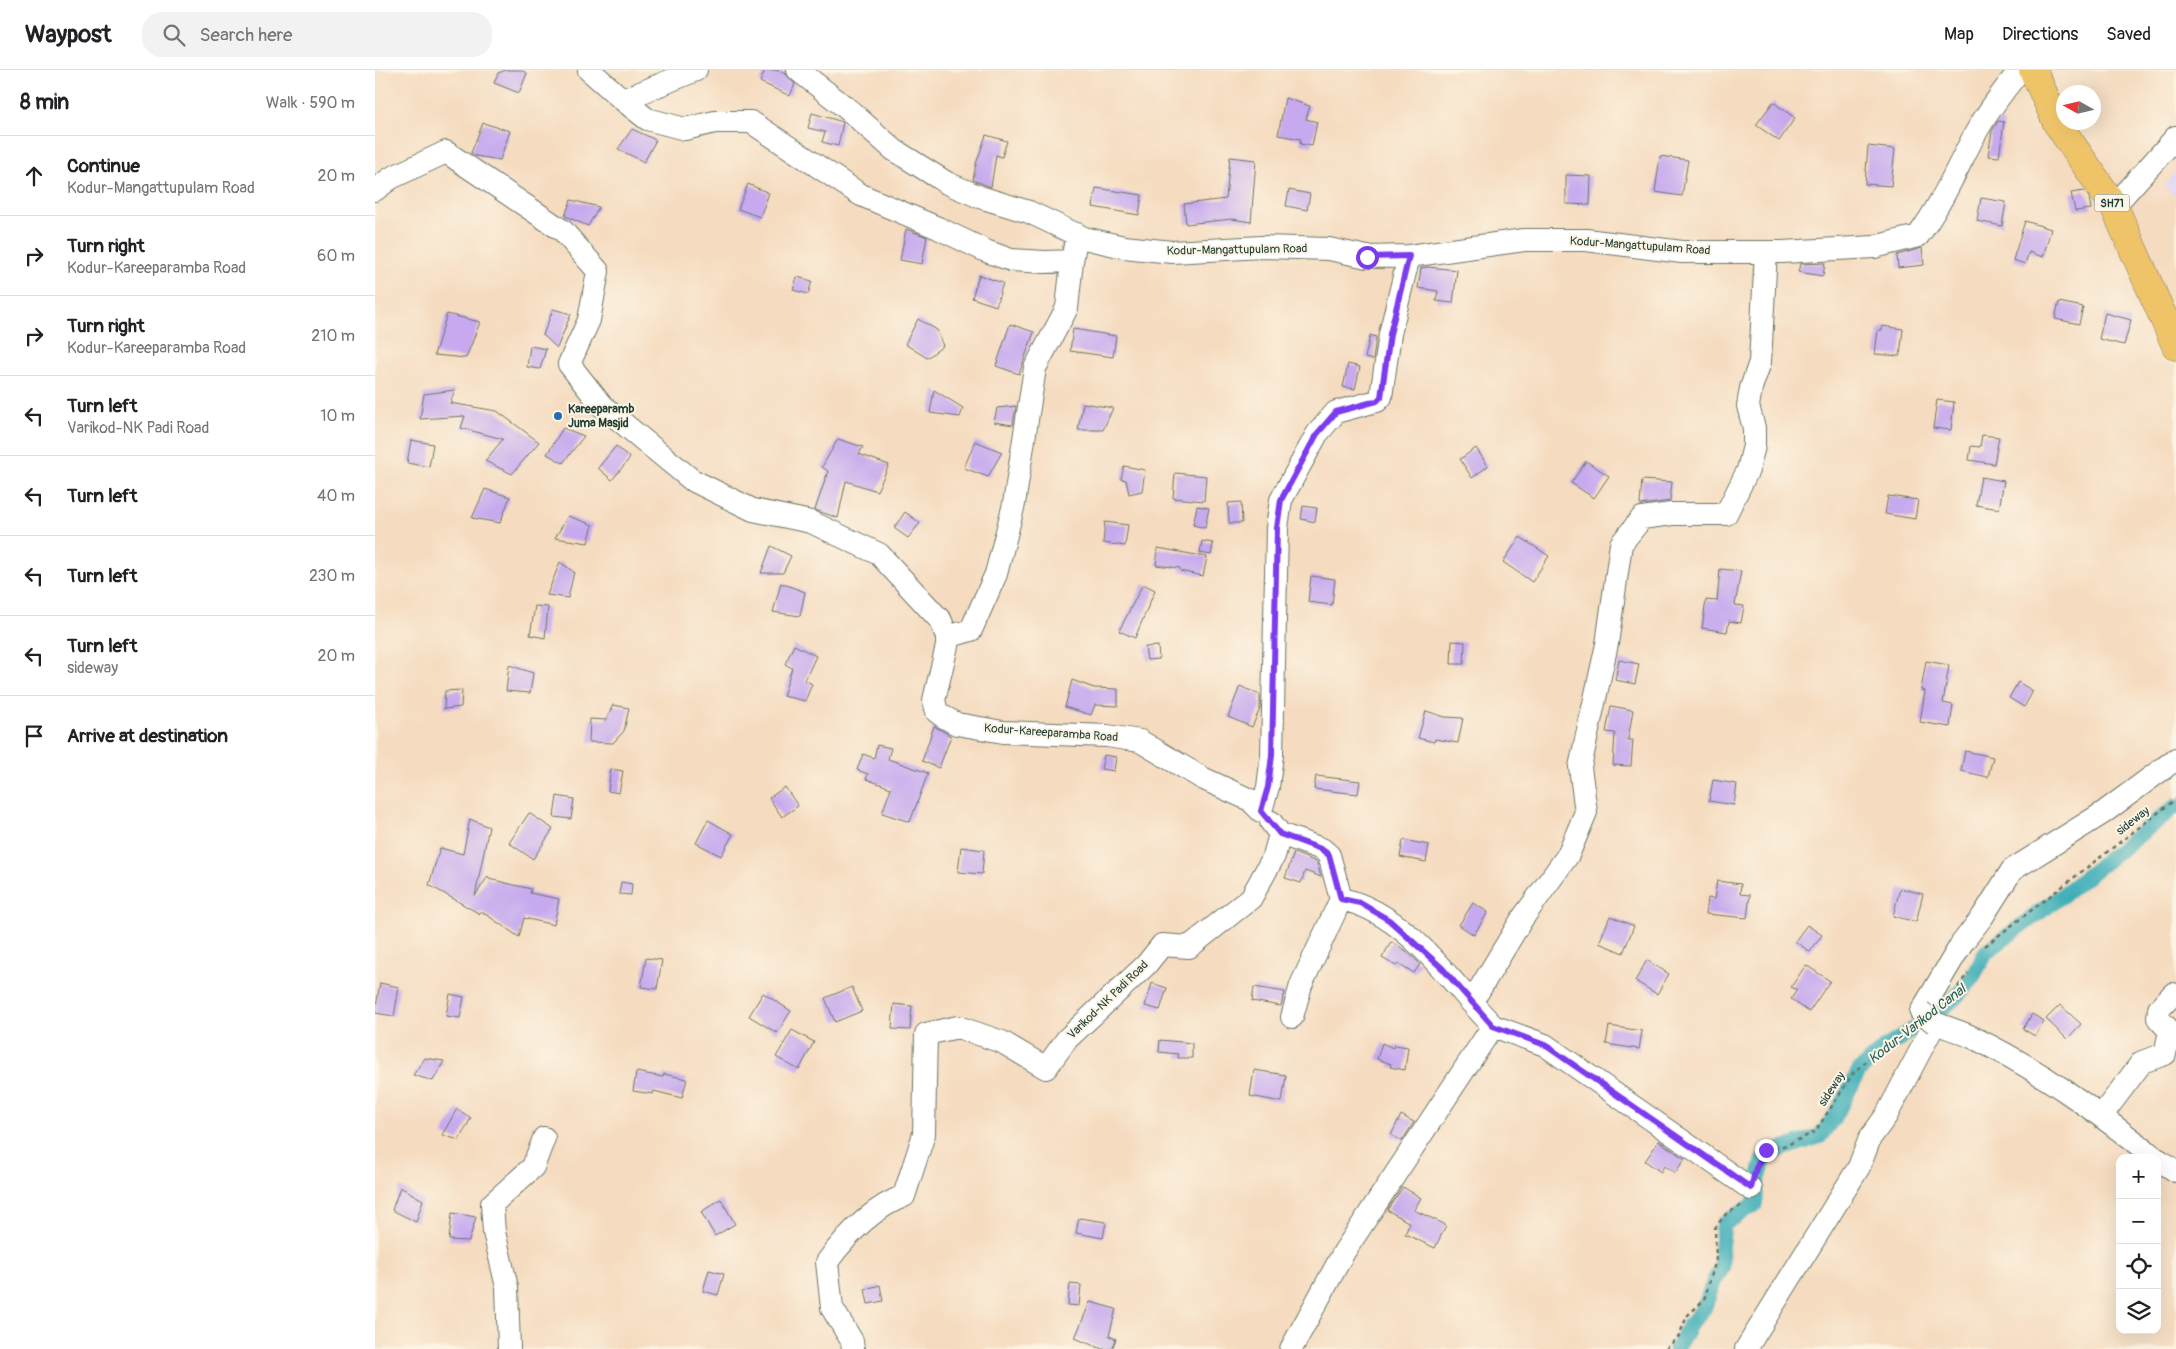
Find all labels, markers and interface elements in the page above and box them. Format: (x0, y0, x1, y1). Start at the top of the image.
search box (142, 12, 492, 57)
text: Waypost (25, 20, 112, 49)
icon: search (160, 21, 188, 49)
text: Search here (200, 23, 292, 47)
text: Map (1944, 23, 1974, 46)
text: Directions (2002, 23, 2078, 46)
text: Saved (2106, 23, 2151, 46)
north arrow (2056, 85, 2101, 130)
text: 8 min (20, 89, 69, 116)
text: Walk · 590 m (266, 93, 355, 113)
text: Continue (67, 154, 140, 178)
icon: ahead (20, 162, 48, 190)
text: 20 m (317, 166, 355, 186)
text: Kodur-Mangattupulam Road (67, 178, 255, 198)
road number: SH71 (2095, 195, 2129, 212)
text: Turn right (67, 234, 145, 258)
street label: Kodur-Mangattupulam Road (1569, 234, 1711, 258)
street label: Kodur-Mangattupulam Road (1166, 241, 1308, 259)
icon: right (20, 242, 48, 270)
text: 60 m (317, 246, 355, 266)
route start (1356, 246, 1379, 269)
text: Kodur-Kareeparamba Road (67, 258, 246, 278)
text: Turn right (67, 314, 145, 338)
icon: right (20, 322, 48, 350)
text: 210 m (311, 326, 355, 346)
text: Kodur-Kareeparamba Road (67, 338, 246, 358)
text: Turn left (67, 394, 137, 418)
icon: left (20, 402, 48, 430)
place label: Kareeparamb Juma Masjid (568, 402, 634, 431)
text: 10 m (320, 406, 355, 426)
marker: Kareeparamb Juma Masjid (552, 410, 564, 422)
text: Varikod-NK Padi Road (67, 418, 209, 438)
icon: left (20, 482, 48, 510)
text: Turn left (67, 484, 137, 508)
text: 40 m (317, 486, 355, 506)
icon: left (20, 562, 48, 590)
text: Turn left (67, 564, 137, 588)
text: 230 m (309, 566, 355, 586)
text: Turn left (67, 634, 137, 658)
icon: left (20, 642, 48, 670)
text: 20 m (317, 646, 355, 666)
text: sideway (67, 658, 118, 678)
street label: Kodur-Kareeparamba Road (983, 721, 1119, 745)
icon: arrive (20, 722, 48, 750)
text: Arrive at destination (67, 724, 228, 748)
street label: sideway (2113, 803, 2153, 839)
street label: Varikod-NK Padi Road (1064, 957, 1152, 1042)
water label: Kodur-Varikod Canal (1865, 980, 1970, 1067)
street label: sideway (1815, 1069, 1849, 1109)
route end (1755, 1139, 1778, 1162)
map controls (2116, 1154, 2161, 1334)
button: + (2116, 1154, 2161, 1199)
button: − (2116, 1199, 2161, 1244)
button: locate (2116, 1244, 2161, 1289)
button: layers (2116, 1289, 2161, 1334)

